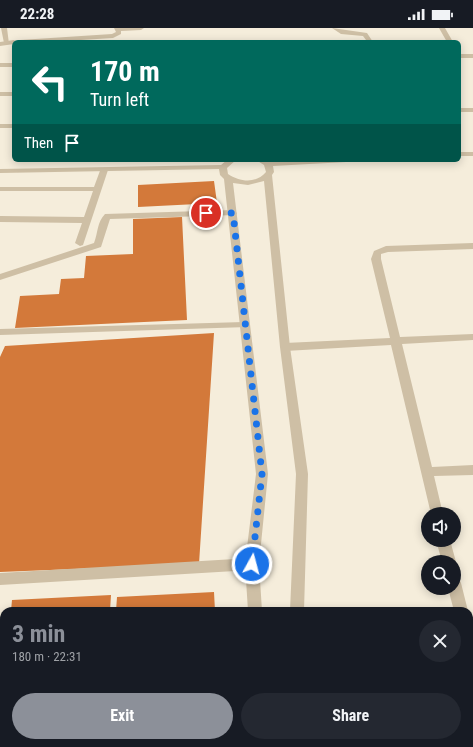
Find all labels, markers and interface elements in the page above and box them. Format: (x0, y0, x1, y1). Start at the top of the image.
text: 22:28 (20, 5, 54, 23)
text: 170 m (90, 55, 160, 88)
icon: left (24, 56, 76, 108)
text: Turn left (90, 89, 149, 110)
icon: arrive (61, 132, 83, 154)
text: Then (24, 134, 53, 152)
pin (189, 196, 223, 230)
icon: arrive (195, 202, 217, 224)
map controls (421, 507, 461, 595)
button: sound (421, 507, 461, 547)
position arrow (231, 543, 273, 585)
button: search (421, 555, 461, 595)
text: 3 min (12, 620, 65, 648)
button: close (419, 620, 461, 662)
text: 180 m · 22:31 (12, 649, 82, 664)
button: Exit (12, 693, 233, 739)
button: Share (241, 693, 461, 739)

